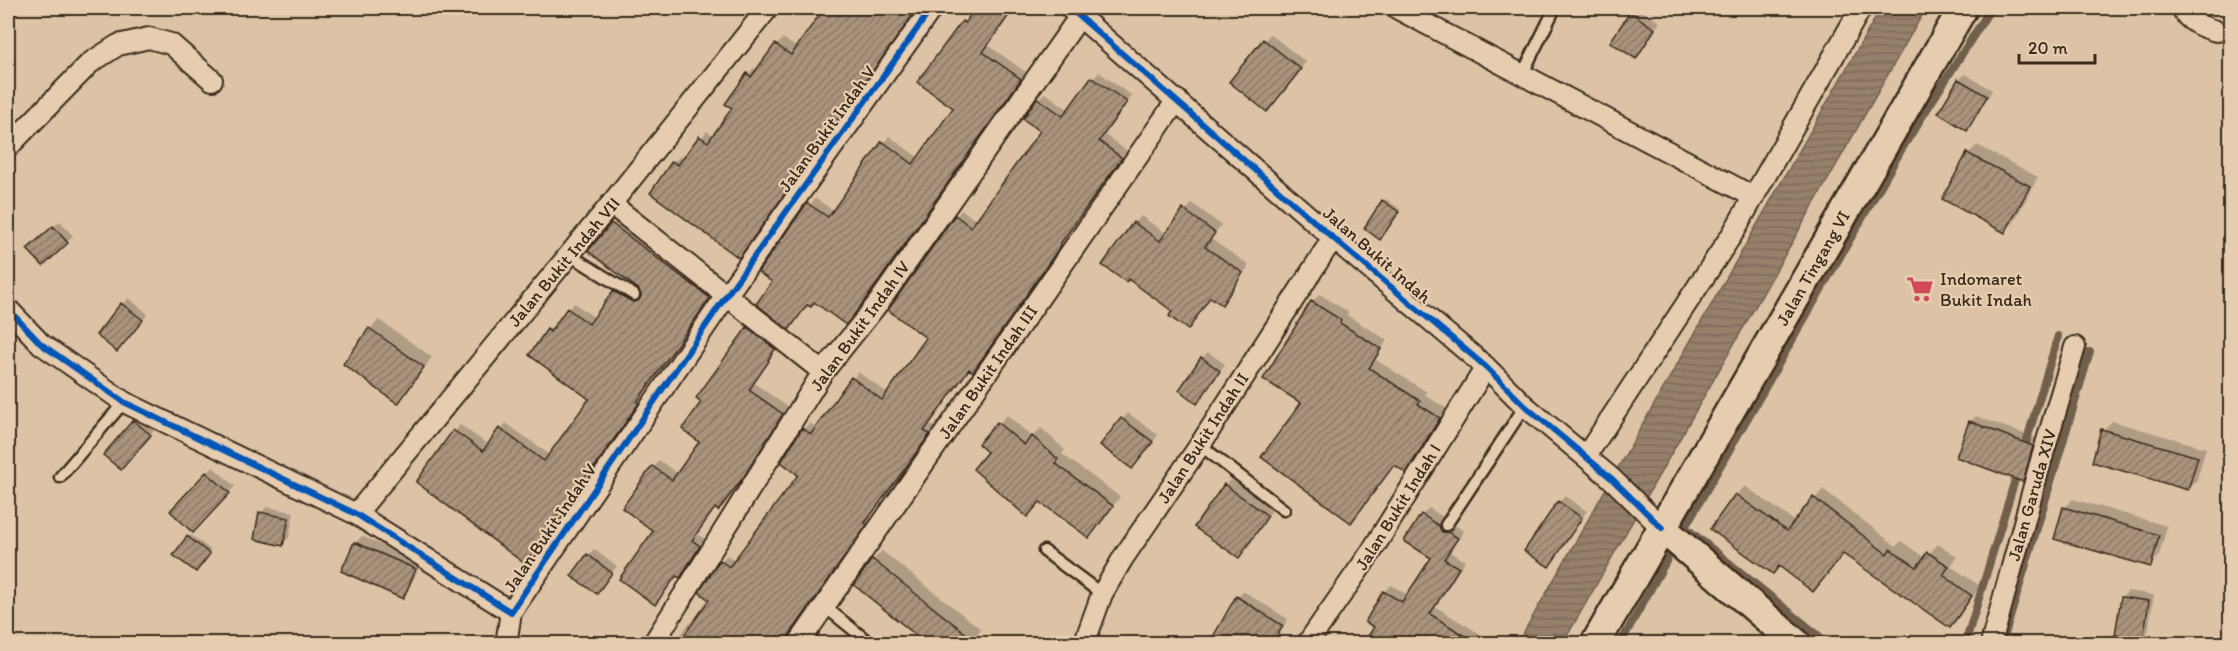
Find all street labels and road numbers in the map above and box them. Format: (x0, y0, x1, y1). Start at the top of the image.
street label: Jalan Bukit Indah V (774, 61, 880, 196)
street label: Jalan Bukit Indah VII (503, 193, 625, 331)
street label: Jalan Bukit Indah (1318, 202, 1436, 308)
street label: Jalan Tingang VI (1771, 207, 1855, 329)
street label: Jalan Bukit Indah IV (805, 256, 915, 395)
street label: Jalan Bukit Indah III (934, 301, 1042, 443)
street label: Jalan Bukit Indah II (1152, 368, 1254, 508)
street label: Jalan Garuda XIV (2003, 426, 2061, 563)
street label: Jalan Bukit Indah I (1350, 440, 1446, 574)
street label: Jalan Bukit Indah V (499, 459, 601, 597)

